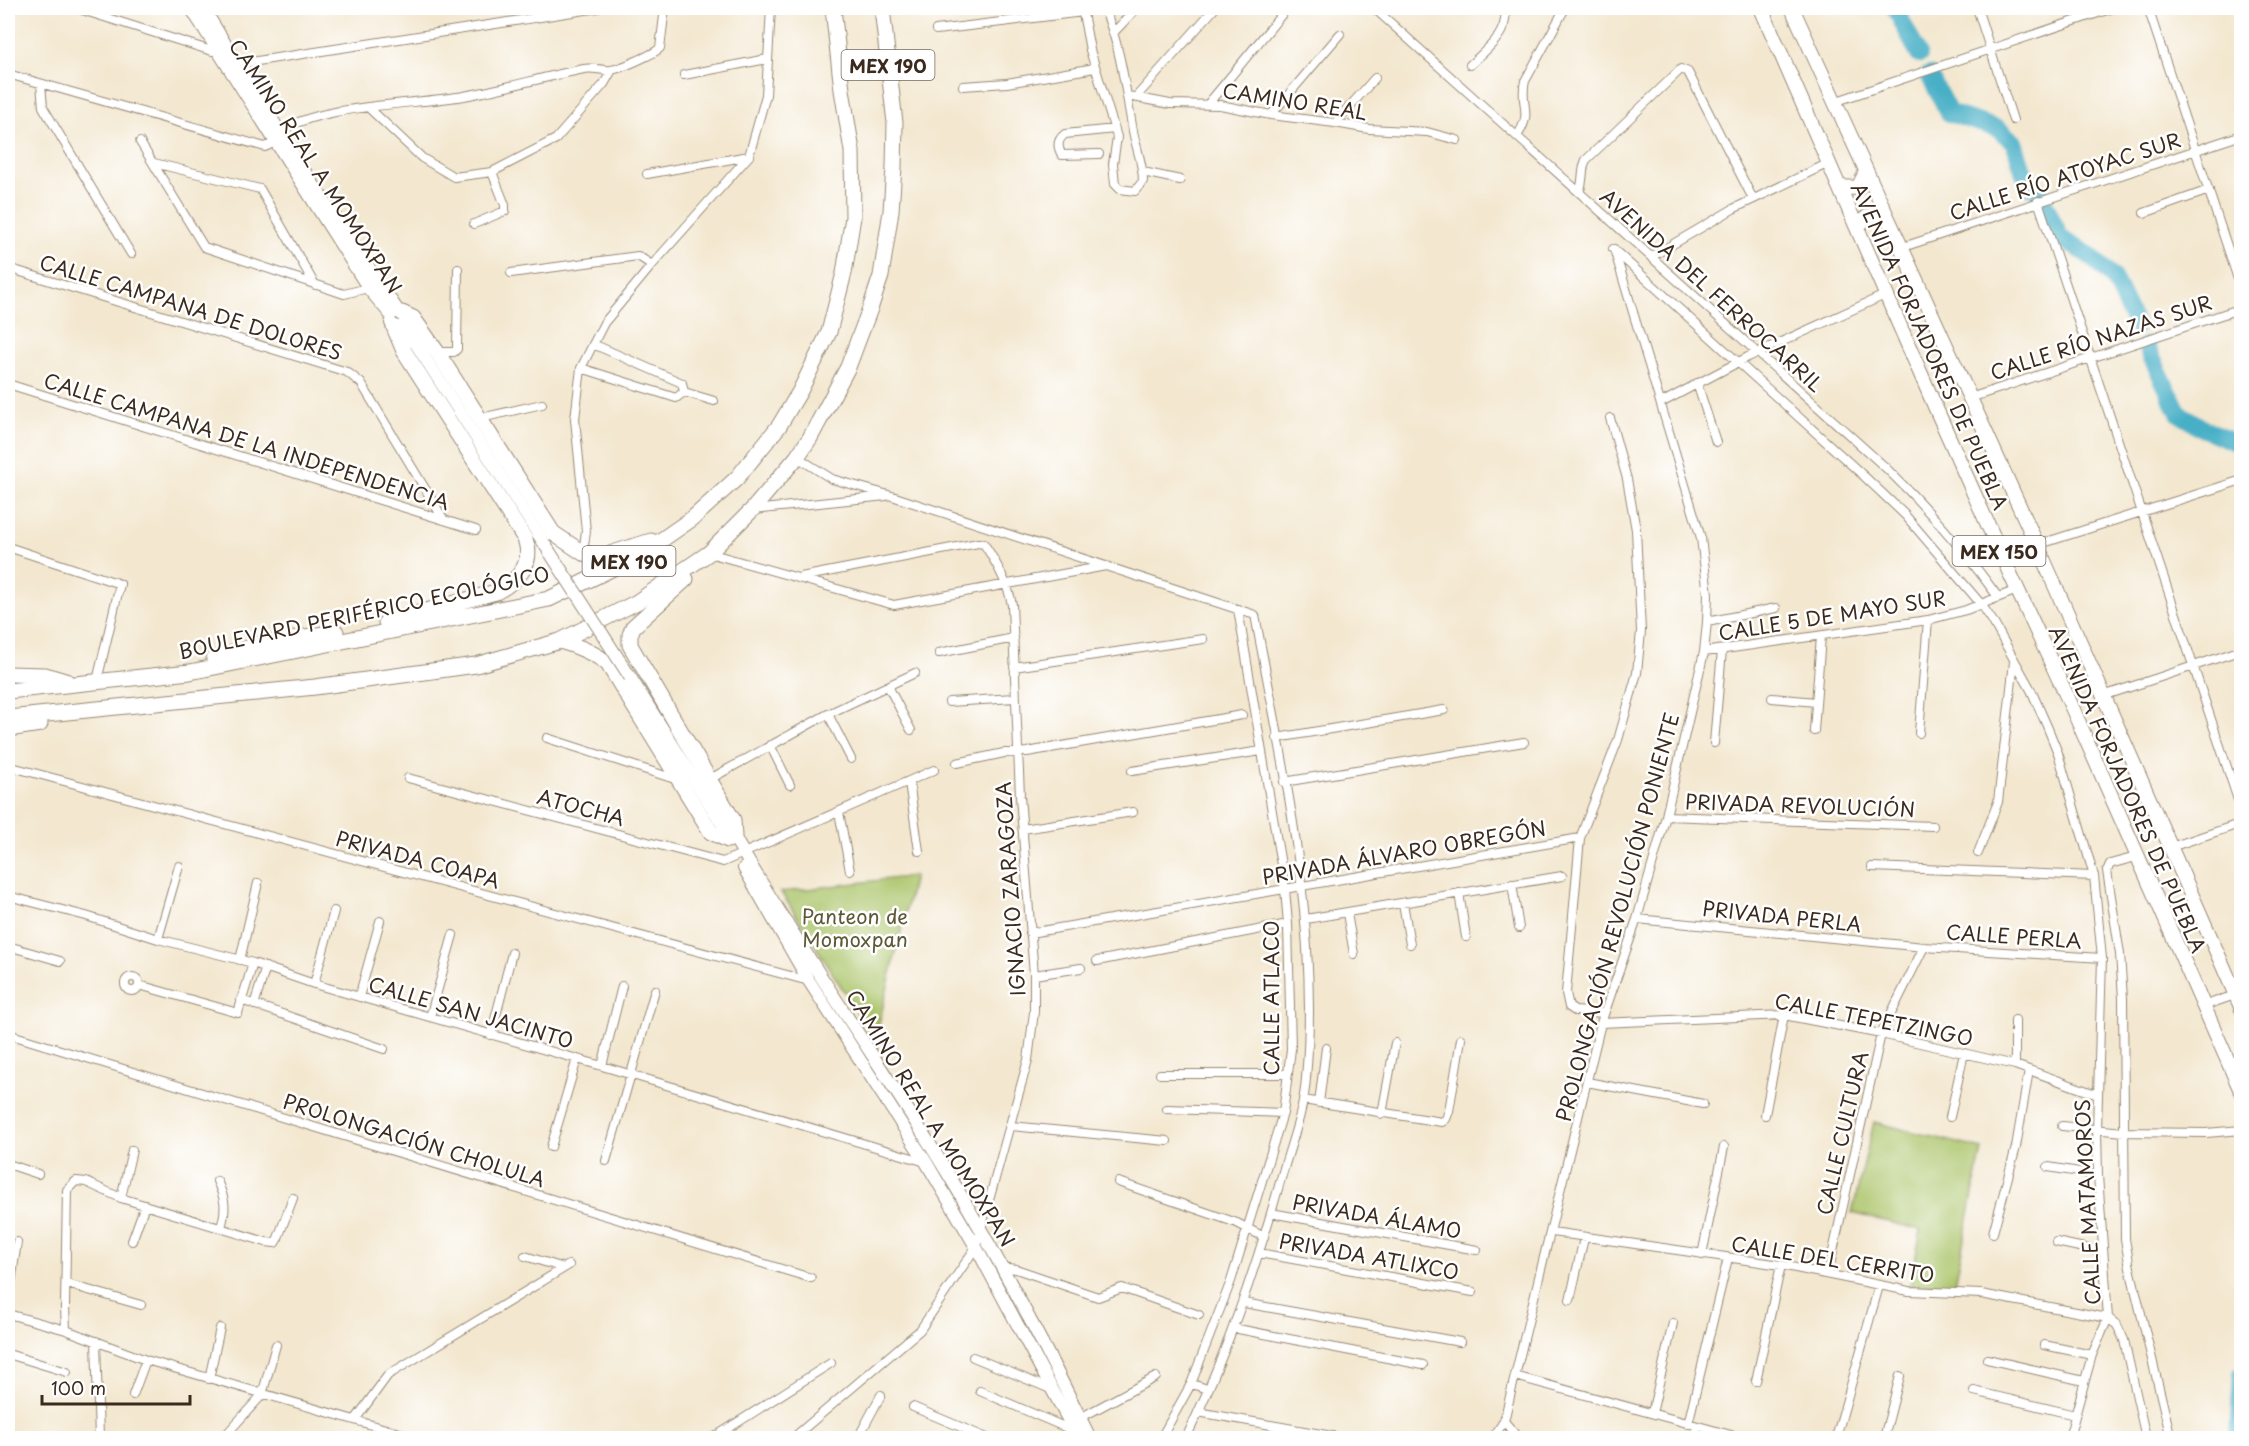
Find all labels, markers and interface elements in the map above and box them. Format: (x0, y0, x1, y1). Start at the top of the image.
street label: CAMINO REAL A MOMOXPAN (222, 33, 410, 299)
road number: MEX 190 (842, 50, 934, 80)
street label: CAMINO REAL (1220, 75, 1370, 127)
street label: CALLE RÍO ATOYAC SUR (1945, 124, 2185, 228)
street label: AVENIDA FORJADORES DE PUEBLA (1844, 178, 2016, 514)
street label: AVENIDA DEL FERROCARRIL (1594, 181, 1830, 399)
street label: CALLE CAMPANA DE DOLORES (36, 247, 346, 367)
street label: CALLE RÍO NAZAS SUR (1986, 287, 2216, 387)
street label: CALLE CAMPANA DE LA INDEPENDENCIA (40, 365, 454, 517)
road number: MEX 150 (1952, 536, 2046, 566)
road number: MEX 190 (582, 546, 676, 576)
street label: BOULEVARD PERIFÉRICO ECOLÓGICO (176, 558, 552, 666)
street label: CALLE 5 DE MAYO SUR (1716, 582, 1948, 648)
street label: AVENIDA FORJADORES DE PUEBLA (2042, 621, 2214, 957)
street label: PROLONGACIÓN REVOLUCIÓN PONIENTE (1548, 709, 1686, 1125)
street label: ATOCHA (534, 781, 628, 833)
street label: IGNACIO ZARAGOZA (988, 781, 1032, 997)
street label: PRIVADA REVOLUCIÓN (1684, 786, 1916, 824)
street label: PRIVADA ÁLVARO OBREGÓN (1260, 812, 1548, 892)
street label: PRIVADA COAPA (333, 823, 503, 895)
street label: PRIVADA PERLA (1701, 893, 1863, 939)
park label: Panteon de Momoxpan (802, 901, 908, 954)
street label: CALLE PERLA (1945, 916, 2083, 956)
street label: CALLE ATLACO (1256, 920, 1286, 1076)
street label: CALLE SAN JACINTO (365, 968, 577, 1056)
street label: CAMINO REAL A MOMOXPAN (839, 983, 1023, 1253)
street label: CALLE TEPETZINGO (1772, 985, 1976, 1053)
street label: CALLE CULTURA (1809, 1048, 1875, 1218)
street label: PROLONGACIÓN CHOLULA (279, 1086, 549, 1194)
street label: CALLE MATAMOROS (2067, 1098, 2107, 1306)
street label: PRIVADA ÁLAMO (1290, 1186, 1464, 1246)
street label: PRIVADA ATLIXCO (1277, 1225, 1461, 1287)
street label: CALLE DEL CERRITO (1729, 1228, 1937, 1290)
scale bar (42, 1368, 190, 1406)
text: 100 m (51, 1374, 106, 1401)

